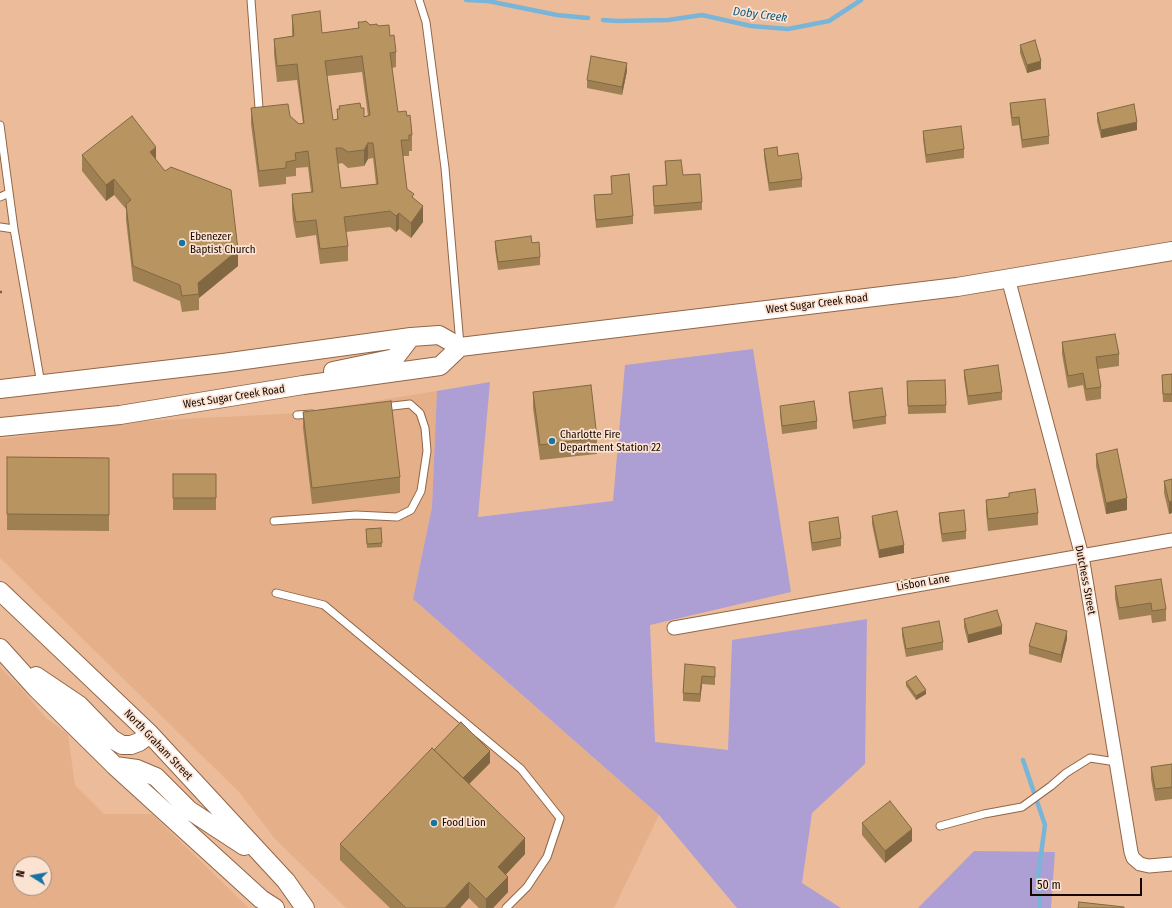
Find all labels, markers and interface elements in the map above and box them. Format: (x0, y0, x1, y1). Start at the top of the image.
water label: Doby Creek (732, 5, 788, 25)
place label: Ebenezer Baptist Church (190, 230, 256, 256)
marker: Ebenezer Baptist Church (177, 238, 187, 248)
street label: West Sugar Creek Road (765, 291, 869, 317)
street label: West Sugar Creek Road (182, 382, 286, 412)
place label: Charlotte Fire Department Station 22 (560, 428, 661, 454)
marker: Charlotte Fire Department Station 22 (547, 436, 557, 446)
street label: Dutchess Street (1072, 544, 1098, 616)
street label: Lisbon Lane (895, 572, 951, 594)
street label: North Graham Street (121, 707, 195, 783)
place label: Food Lion (442, 816, 486, 830)
marker: Food Lion (429, 818, 439, 828)
north arrow (12, 856, 52, 896)
text: N (14, 869, 28, 878)
scale bar (1032, 870, 1144, 896)
text: 50 m (1037, 878, 1061, 892)

